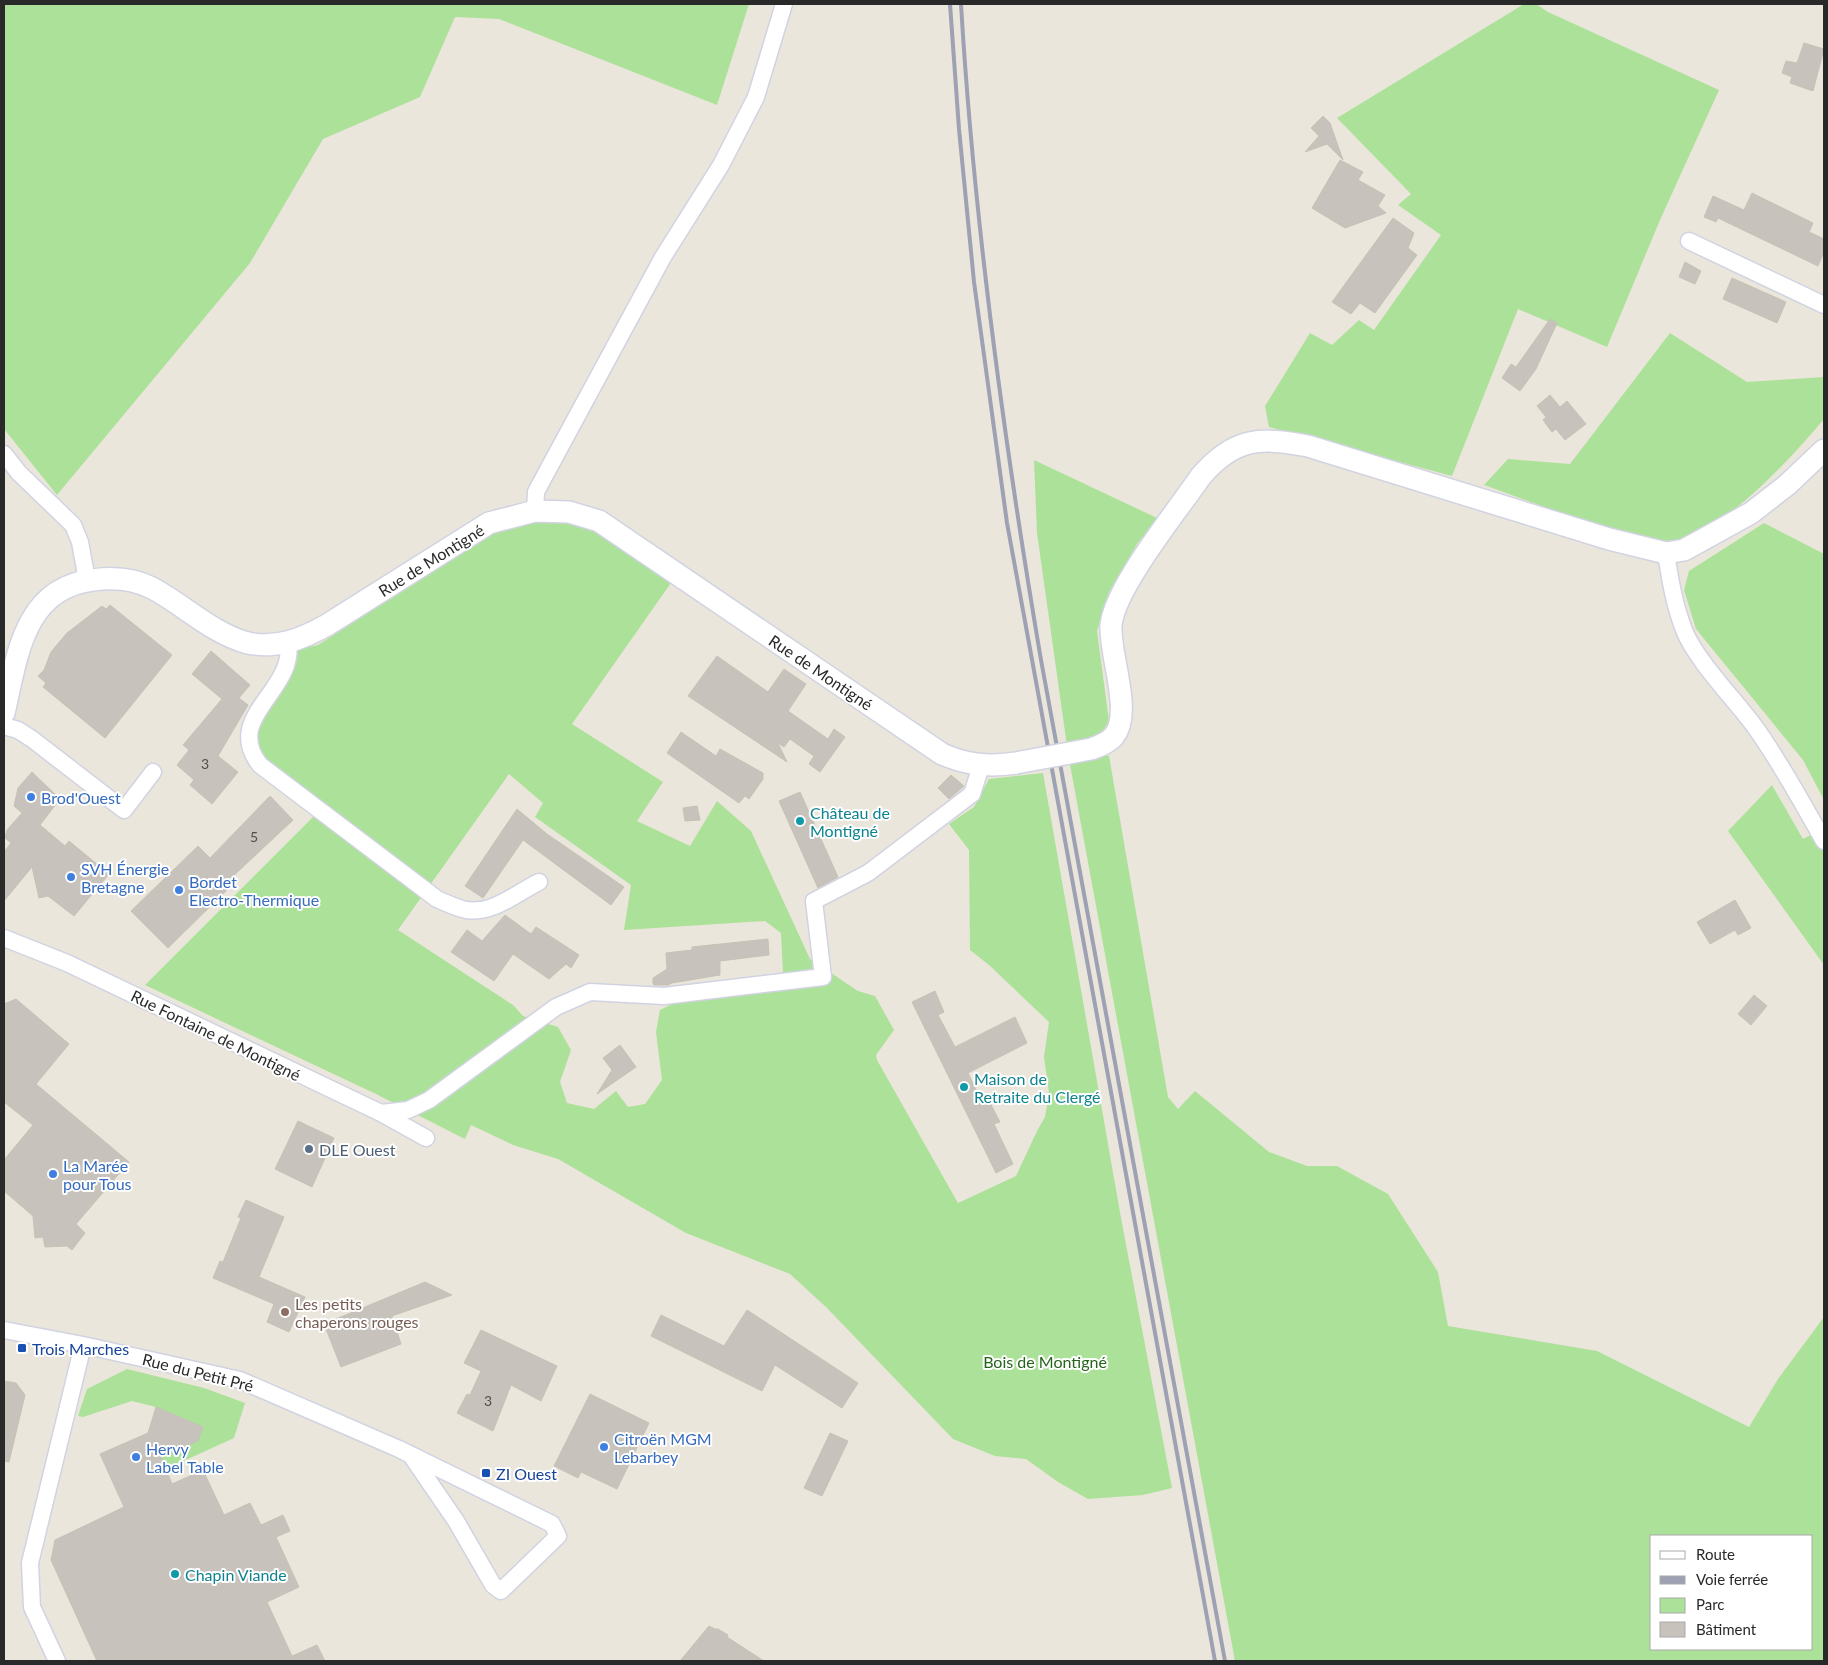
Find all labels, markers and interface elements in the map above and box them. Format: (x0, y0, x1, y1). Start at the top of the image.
street label: Rue de Montigné (375, 520, 487, 600)
street label: Rue de Montigné (766, 630, 876, 714)
house number: 3 (201, 755, 209, 772)
place label: Brod'Ouest (41, 788, 121, 807)
marker: Brod'Ouest (25, 791, 37, 803)
place label: Château de Montigné (810, 803, 890, 840)
marker: Château de Montigné (794, 815, 806, 827)
house number: 5 (250, 828, 258, 845)
place label: SVH Énergie Bretagne (81, 859, 169, 896)
marker: SVH Énergie Bretagne (65, 871, 77, 883)
place label: Bordet Electro-Thermique (189, 872, 319, 909)
marker: Bordet Electro-Thermique (173, 884, 185, 896)
street label: Rue Fontaine de Montigné (128, 986, 304, 1084)
place label: Maison de Retraite du Clergé (974, 1069, 1101, 1106)
marker: Maison de Retraite du Clergé (958, 1081, 970, 1093)
place label: DLE Ouest (319, 1140, 396, 1159)
marker: DLE Ouest (303, 1143, 315, 1155)
place label: La Marée pour Tous (63, 1156, 132, 1193)
marker: La Marée pour Tous (47, 1168, 59, 1180)
place label: Les petits chaperons rouges (295, 1294, 419, 1331)
marker: Les petits chaperons rouges (279, 1306, 291, 1318)
place label: Trois Marches (32, 1339, 129, 1358)
marker: Trois Marches (16, 1342, 28, 1354)
street label: Rue du Petit Pré (140, 1349, 256, 1395)
park label: Bois de Montigné (983, 1352, 1107, 1371)
house number: 3 (484, 1392, 492, 1409)
place label: Citroën MGM Lebarbey (614, 1429, 712, 1466)
place label: Hervy Label Table (146, 1439, 224, 1476)
marker: Citroën MGM Lebarbey (598, 1441, 610, 1453)
marker: Hervy Label Table (130, 1451, 142, 1463)
place label: ZI Ouest (496, 1464, 557, 1483)
marker: ZI Ouest (480, 1467, 492, 1479)
legend (1650, 1535, 1813, 1650)
text: Route (1696, 1545, 1735, 1563)
place label: Chapin Viande (185, 1565, 287, 1584)
marker: Chapin Viande (169, 1568, 181, 1580)
text: Voie ferrée (1696, 1570, 1768, 1588)
text: Parc (1696, 1595, 1725, 1613)
text: Bâtiment (1696, 1620, 1757, 1638)

